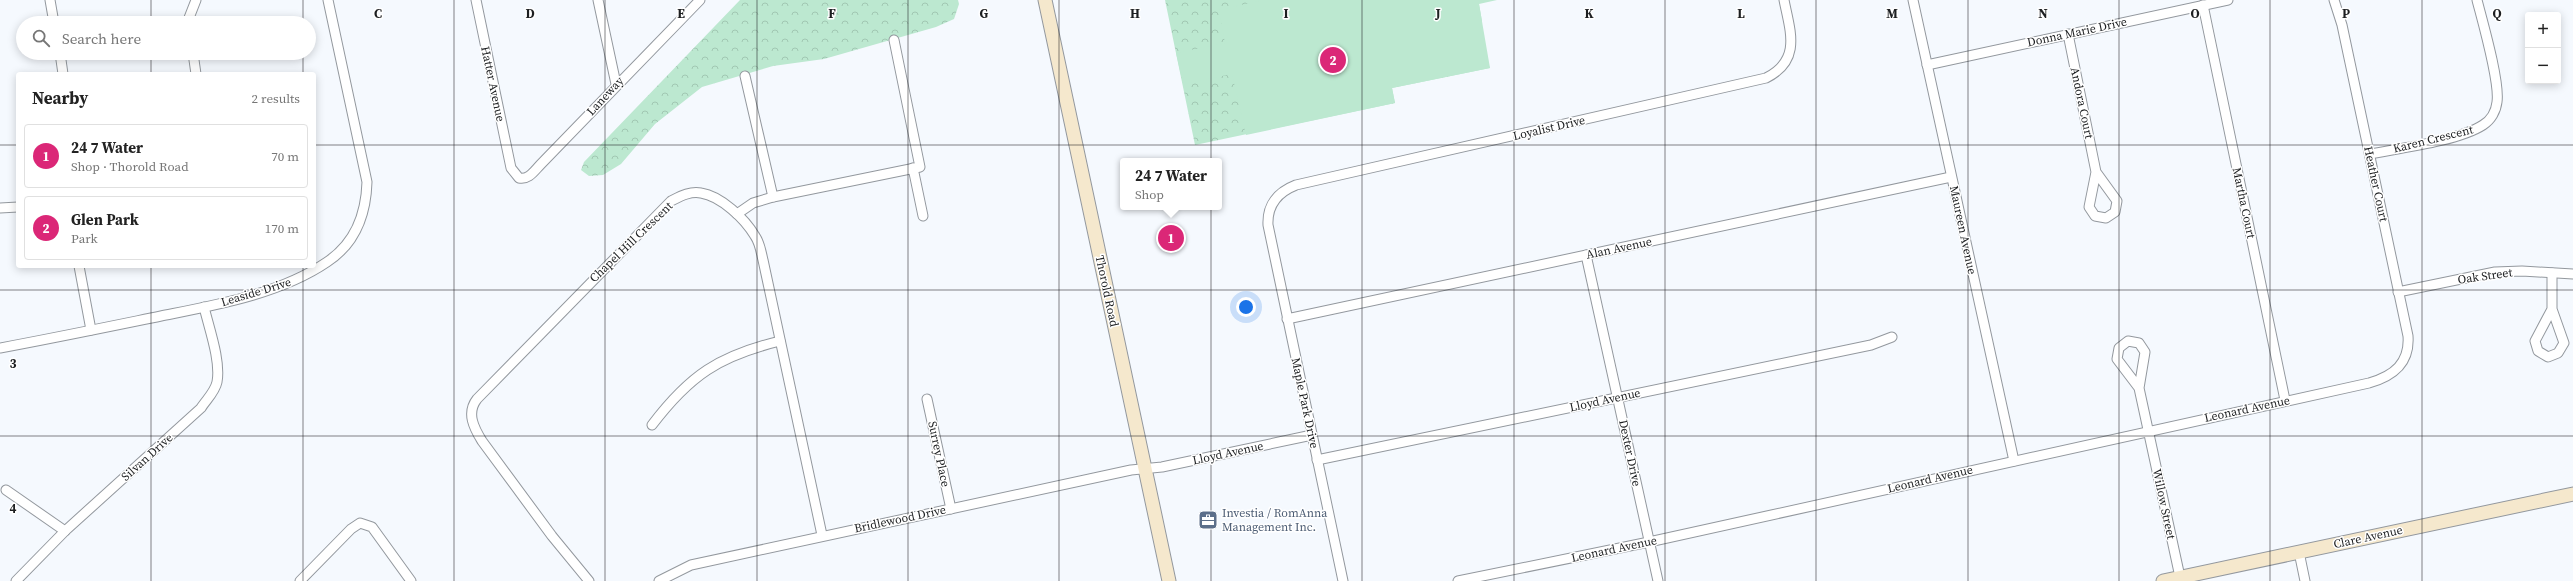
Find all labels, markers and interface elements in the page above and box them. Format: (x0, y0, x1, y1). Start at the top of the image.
text: C (374, 5, 382, 22)
text: D (525, 5, 535, 22)
text: E (677, 5, 685, 22)
text: F (828, 5, 836, 22)
text: G (980, 5, 989, 22)
text: H (1130, 5, 1140, 22)
text: I (1283, 5, 1289, 22)
text: J (1434, 5, 1441, 22)
text: K (1584, 5, 1594, 22)
text: L (1737, 5, 1745, 22)
text: M (1886, 5, 1898, 22)
text: N (2038, 5, 2048, 22)
text: O (2190, 5, 2200, 22)
text: P (2342, 5, 2350, 22)
text: Q (2492, 5, 2502, 22)
map controls (2525, 12, 2561, 84)
button: + (2525, 12, 2561, 48)
street label: Donna Marie Drive (2026, 14, 2128, 50)
search box (16, 16, 316, 60)
icon: search (30, 27, 52, 49)
text: Search here (62, 28, 141, 49)
street label: Hatter Avenue (477, 45, 509, 123)
pin: 2 (1320, 45, 1346, 75)
button: − (2525, 48, 2561, 84)
street label: Andora Court (2067, 66, 2097, 140)
street label: Laneway (583, 73, 628, 119)
text: Nearby (32, 86, 88, 110)
text: 2 results (252, 90, 300, 107)
street label: Loyalist Drive (1511, 112, 1587, 144)
street label: Karen Crescent (2391, 121, 2475, 157)
text: 24 7 Water (71, 137, 143, 158)
street label: Heather Court (2360, 145, 2392, 223)
text: 1 (42, 148, 50, 165)
text: 70 m (271, 148, 299, 165)
text: Shop · Thorold Road (71, 158, 189, 175)
popup (1120, 158, 1222, 210)
text: 24 7 Water (1135, 165, 1207, 186)
street label: Martha Court (2229, 166, 2259, 240)
street label: Maureen Avenue (1946, 184, 1980, 276)
text: Shop (1135, 186, 1164, 203)
street label: Chapel Hill Crescent (586, 198, 676, 286)
text: Glen Park (71, 209, 139, 230)
text: 2 (42, 220, 50, 237)
text: 170 m (265, 220, 299, 237)
pin: 1 (1158, 223, 1184, 253)
text: Park (71, 230, 98, 247)
street label: Alan Avenue (1585, 233, 1653, 263)
street label: Thorold Road (1092, 254, 1122, 328)
street label: Oak Street (2457, 264, 2513, 288)
street label: Leaside Drive (219, 274, 293, 310)
your location (1236, 297, 1256, 317)
text: 3 (9, 355, 17, 372)
street label: Maple Park Drive (1288, 356, 1322, 450)
street label: Lloyd Avenue (1568, 385, 1642, 415)
street label: Leonard Avenue (2203, 392, 2291, 426)
street label: Dexter Drive (1615, 418, 1645, 488)
street label: Surrey Place (924, 420, 954, 488)
street label: Silvan Drive (118, 430, 176, 484)
street label: Lloyd Avenue (1191, 438, 1265, 468)
street label: Leonard Avenue (1886, 461, 1974, 497)
street label: Willow Street (2149, 467, 2179, 541)
text: 4 (9, 500, 17, 517)
street label: Bridlewood Drive (853, 501, 947, 537)
place label: Investia / RomAnna Management Inc. (1222, 505, 1328, 535)
office icon: Investia / RomAnna Management Inc. (1197, 509, 1219, 531)
street label: Clare Avenue (2332, 522, 2404, 552)
street label: Leonard Avenue (1570, 532, 1658, 566)

